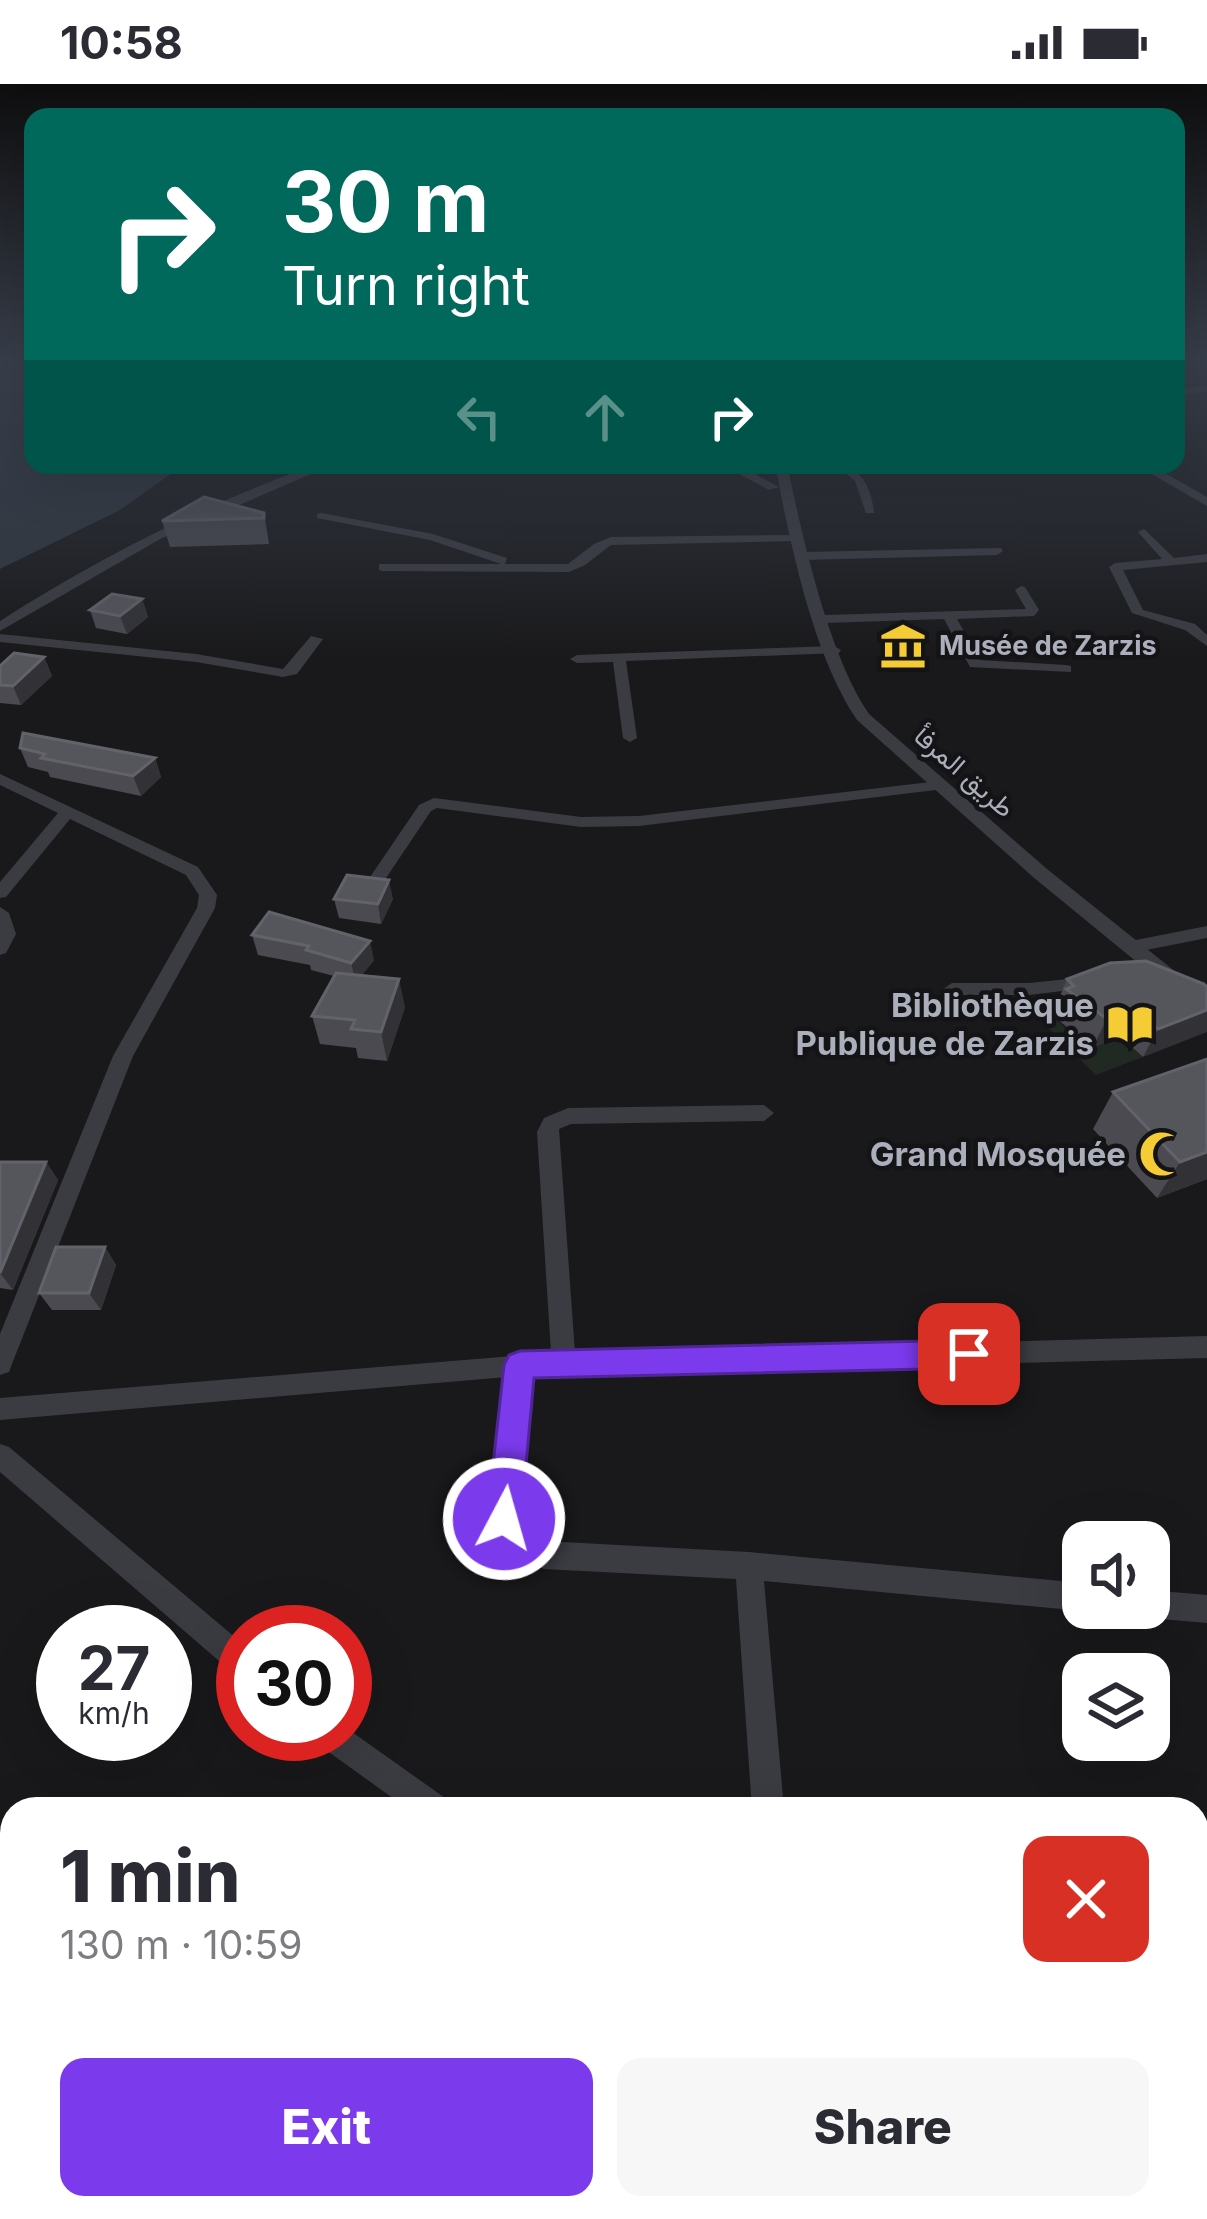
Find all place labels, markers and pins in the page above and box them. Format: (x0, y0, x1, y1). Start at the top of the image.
museum icon: Musée de Zarzis (878, 621, 928, 671)
place label: Musée de Zarzis (939, 629, 1157, 662)
place label: Bibliothèque Publique de Zarzis (795, 985, 1094, 1063)
library icon: Bibliothèque Publique de Zarzis (1105, 999, 1155, 1049)
mosque icon: Grand Mosquée (1137, 1129, 1187, 1179)
place label: Grand Mosquée (870, 1134, 1126, 1174)
pin (918, 1303, 1020, 1405)

